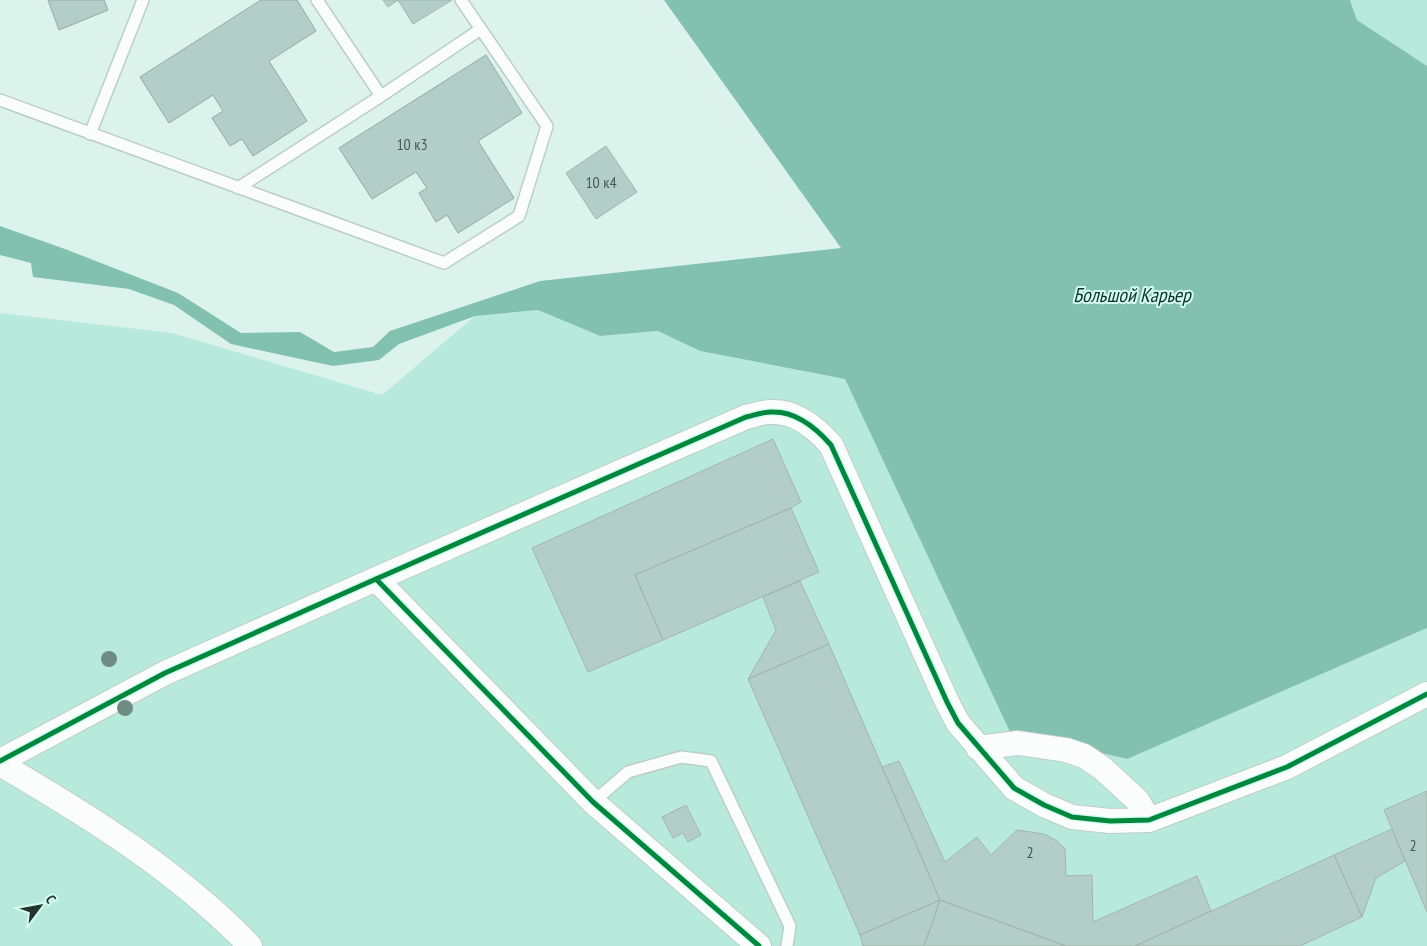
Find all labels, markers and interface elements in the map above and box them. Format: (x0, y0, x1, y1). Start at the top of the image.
house number: 10 к3 (396, 134, 428, 154)
house number: 10 к4 (585, 172, 617, 192)
water label: Большой Карьер (1073, 282, 1192, 308)
house number: 2 (1409, 835, 1417, 855)
house number: 2 (1026, 842, 1034, 862)
north arrow (15, 881, 65, 931)
text: С (42, 892, 61, 907)

